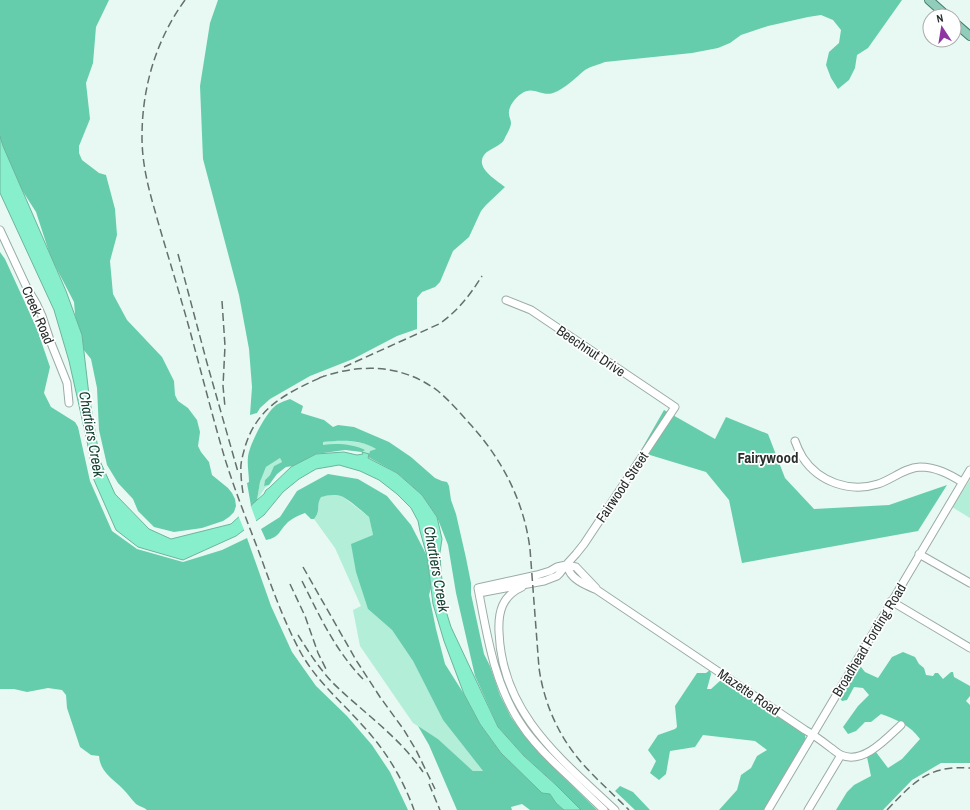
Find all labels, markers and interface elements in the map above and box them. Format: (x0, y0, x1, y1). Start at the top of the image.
north arrow (922, 8, 962, 48)
text: N (935, 11, 945, 26)
street label: Creek Road (18, 283, 58, 347)
street label: Beechnut Drive (553, 321, 629, 381)
water label: Chartiers Creek (74, 389, 110, 479)
district label: Fairywood (738, 447, 798, 468)
street label: Fairwood Street (592, 448, 652, 526)
water label: Chartiers Creek (419, 524, 455, 614)
street label: Broadhead Fording Road (828, 580, 910, 700)
street label: Mazette Road (714, 665, 784, 719)

